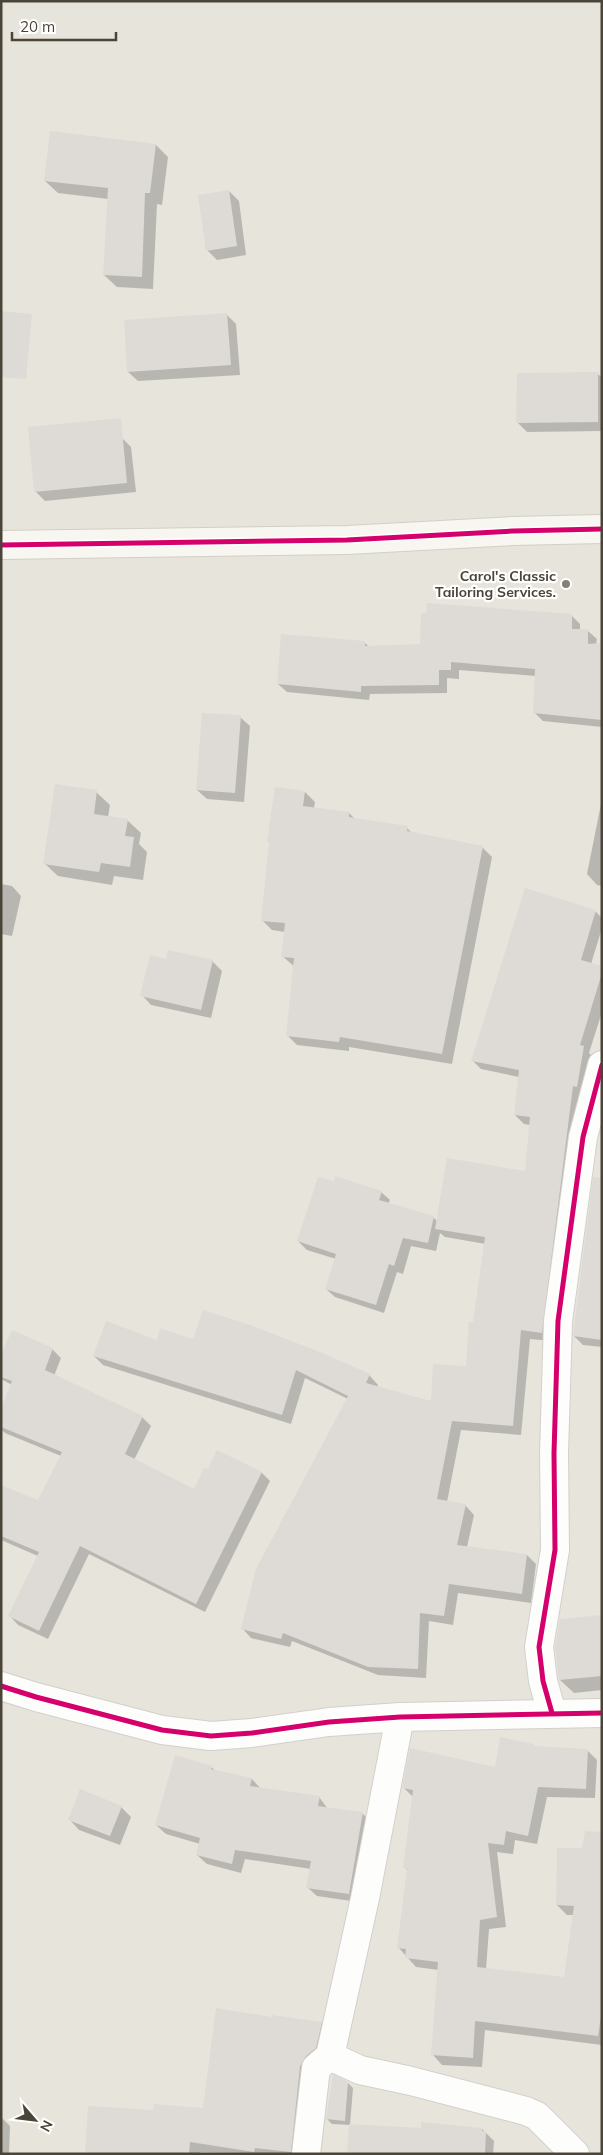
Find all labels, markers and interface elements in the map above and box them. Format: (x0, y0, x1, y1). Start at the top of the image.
scale bar (12, 10, 116, 42)
text: 20 m (20, 17, 55, 36)
place label: Carol's Classic Tailoring Services. (435, 567, 556, 601)
marker: Carol's Classic Tailoring Services. (560, 578, 572, 590)
north arrow (10, 2095, 60, 2145)
text: N (36, 2117, 57, 2135)

